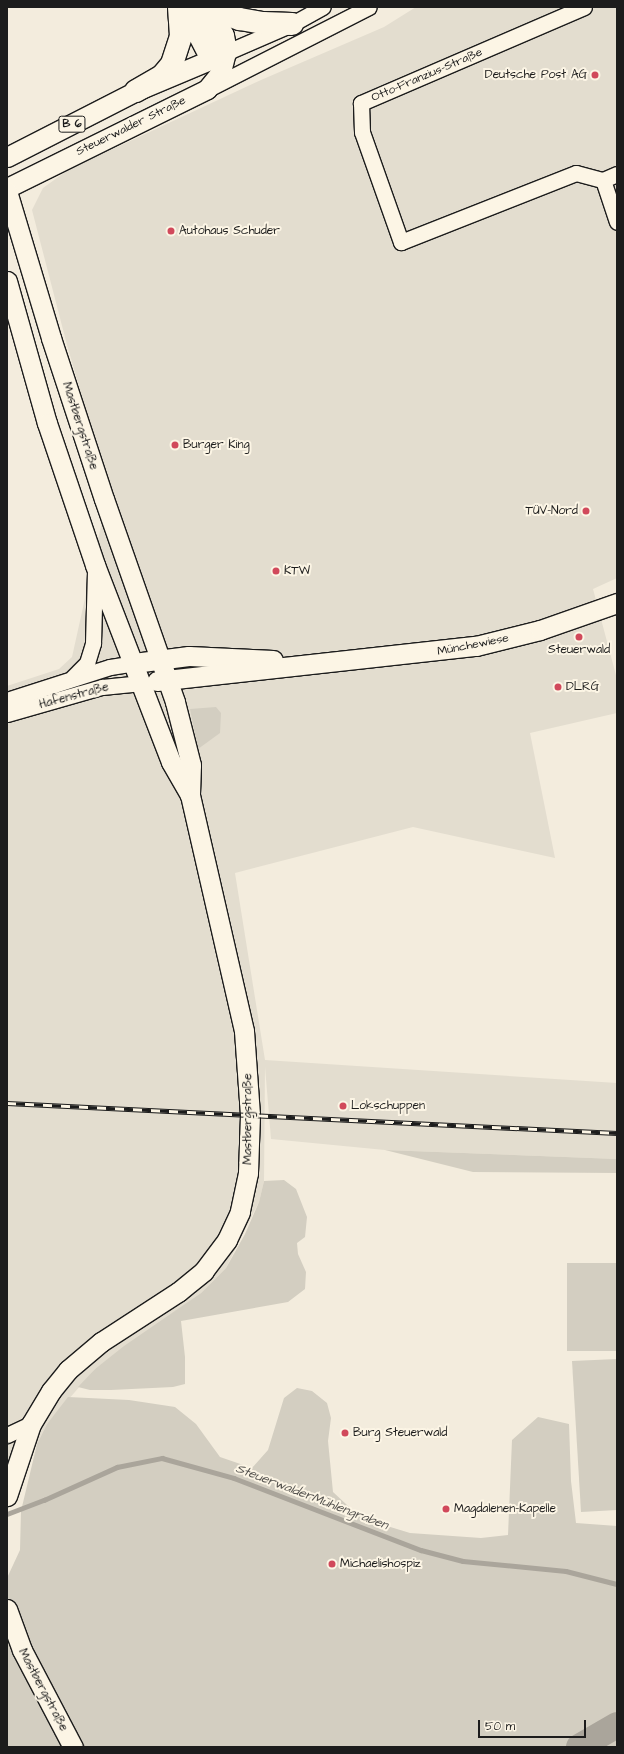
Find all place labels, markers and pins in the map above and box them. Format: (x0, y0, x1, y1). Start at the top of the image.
place label: Deutsche Post AG (485, 68, 587, 82)
marker: Deutsche Post AG (590, 70, 600, 80)
place label: Autohaus Schuder (179, 224, 280, 238)
marker: Autohaus Schuder (166, 226, 176, 236)
place label: Burger King (183, 438, 250, 452)
marker: Burger King (170, 440, 180, 450)
place label: TÜV-Nord (525, 504, 578, 518)
marker: TÜV-Nord (581, 506, 591, 516)
place label: KTW (284, 564, 310, 578)
marker: KTW (271, 566, 281, 576)
marker: Steuerwald (574, 632, 584, 642)
place label: Steuerwald (548, 643, 610, 657)
place label: DLRG (566, 680, 599, 694)
marker: DLRG (553, 682, 563, 692)
place label: Lokschuppen (351, 1099, 425, 1113)
marker: Lokschuppen (338, 1101, 348, 1111)
place label: Burg Steuerwald (353, 1426, 447, 1440)
marker: Burg Steuerwald (340, 1428, 350, 1438)
place label: Magdalenen-Kapelle (454, 1502, 556, 1516)
marker: Magdalenen-Kapelle (441, 1504, 451, 1514)
place label: Michaelishospiz (340, 1557, 421, 1571)
marker: Michaelishospiz (327, 1559, 337, 1569)

